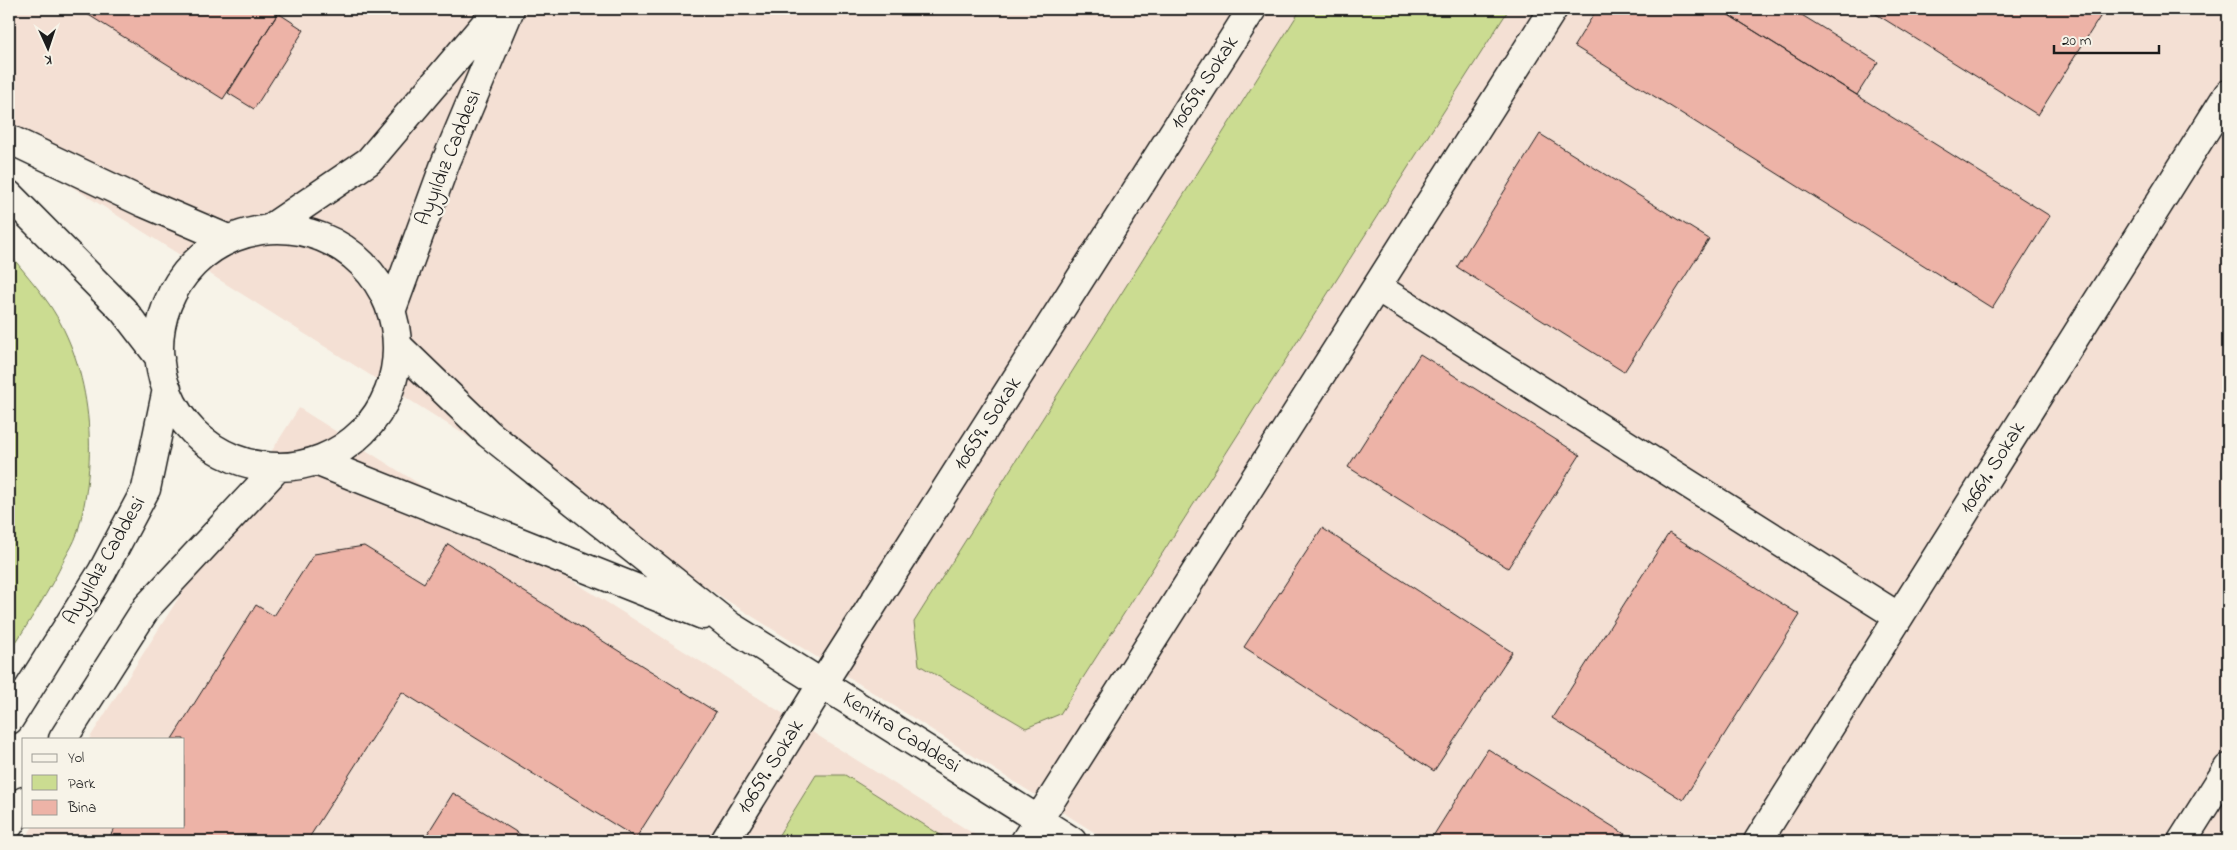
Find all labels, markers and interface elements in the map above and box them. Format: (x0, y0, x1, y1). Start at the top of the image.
north arrow (22, 22, 72, 72)
scale bar (2054, 22, 2160, 54)
street label: 10659. Sokak (1163, 30, 1247, 136)
text: 20 m (2062, 30, 2092, 52)
text: K (43, 49, 53, 70)
street label: Ayyıldız Caddesi (408, 86, 492, 231)
street label: 10659. Sokak (946, 371, 1030, 477)
street label: 10661. Sokak (1953, 415, 2034, 520)
street label: Ayyıldız Caddesi (56, 491, 156, 632)
street label: Kenitra Caddesi (836, 685, 966, 781)
street label: 10659. Sokak (730, 713, 812, 820)
legend (22, 738, 185, 828)
text: Yol (68, 747, 84, 769)
text: Park (68, 773, 96, 795)
text: Bina (67, 797, 96, 819)

